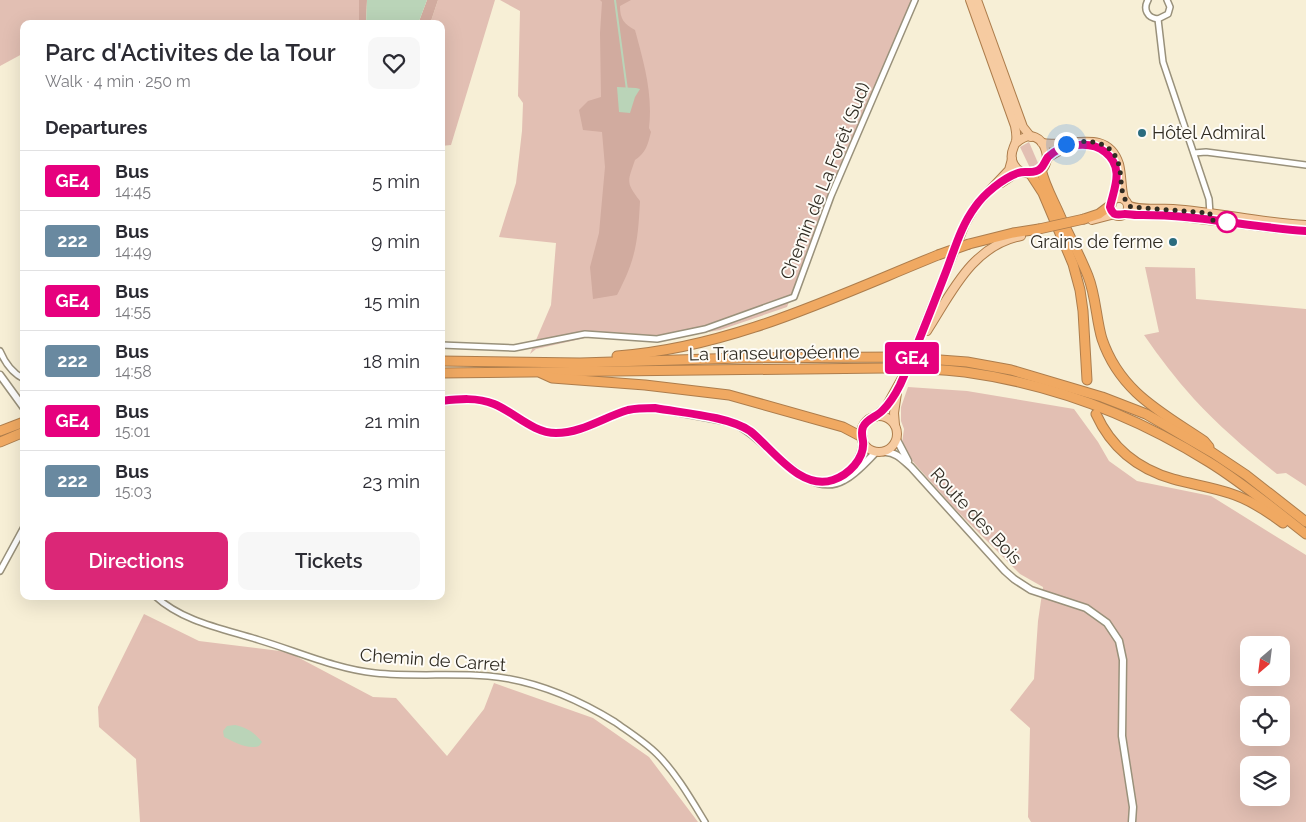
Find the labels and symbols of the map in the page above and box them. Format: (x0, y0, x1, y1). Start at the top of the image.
street label: Chemin de La Forêt (Sud) (775, 79, 874, 282)
place label: Hôtel Admiral (1152, 122, 1265, 143)
marker: Hôtel Admiral (1136, 127, 1148, 139)
your location (1054, 132, 1079, 157)
unlabelled marker (1216, 211, 1238, 233)
place label: Grains de ferme (1030, 231, 1163, 252)
marker: Grains de ferme (1167, 236, 1179, 248)
street label: La Transeuropéenne (688, 341, 860, 364)
line badge: GE4 (883, 342, 941, 374)
street label: Route des Bois (926, 463, 1027, 568)
north arrow (1240, 636, 1290, 686)
street label: Chemin de Carret (359, 644, 507, 675)

